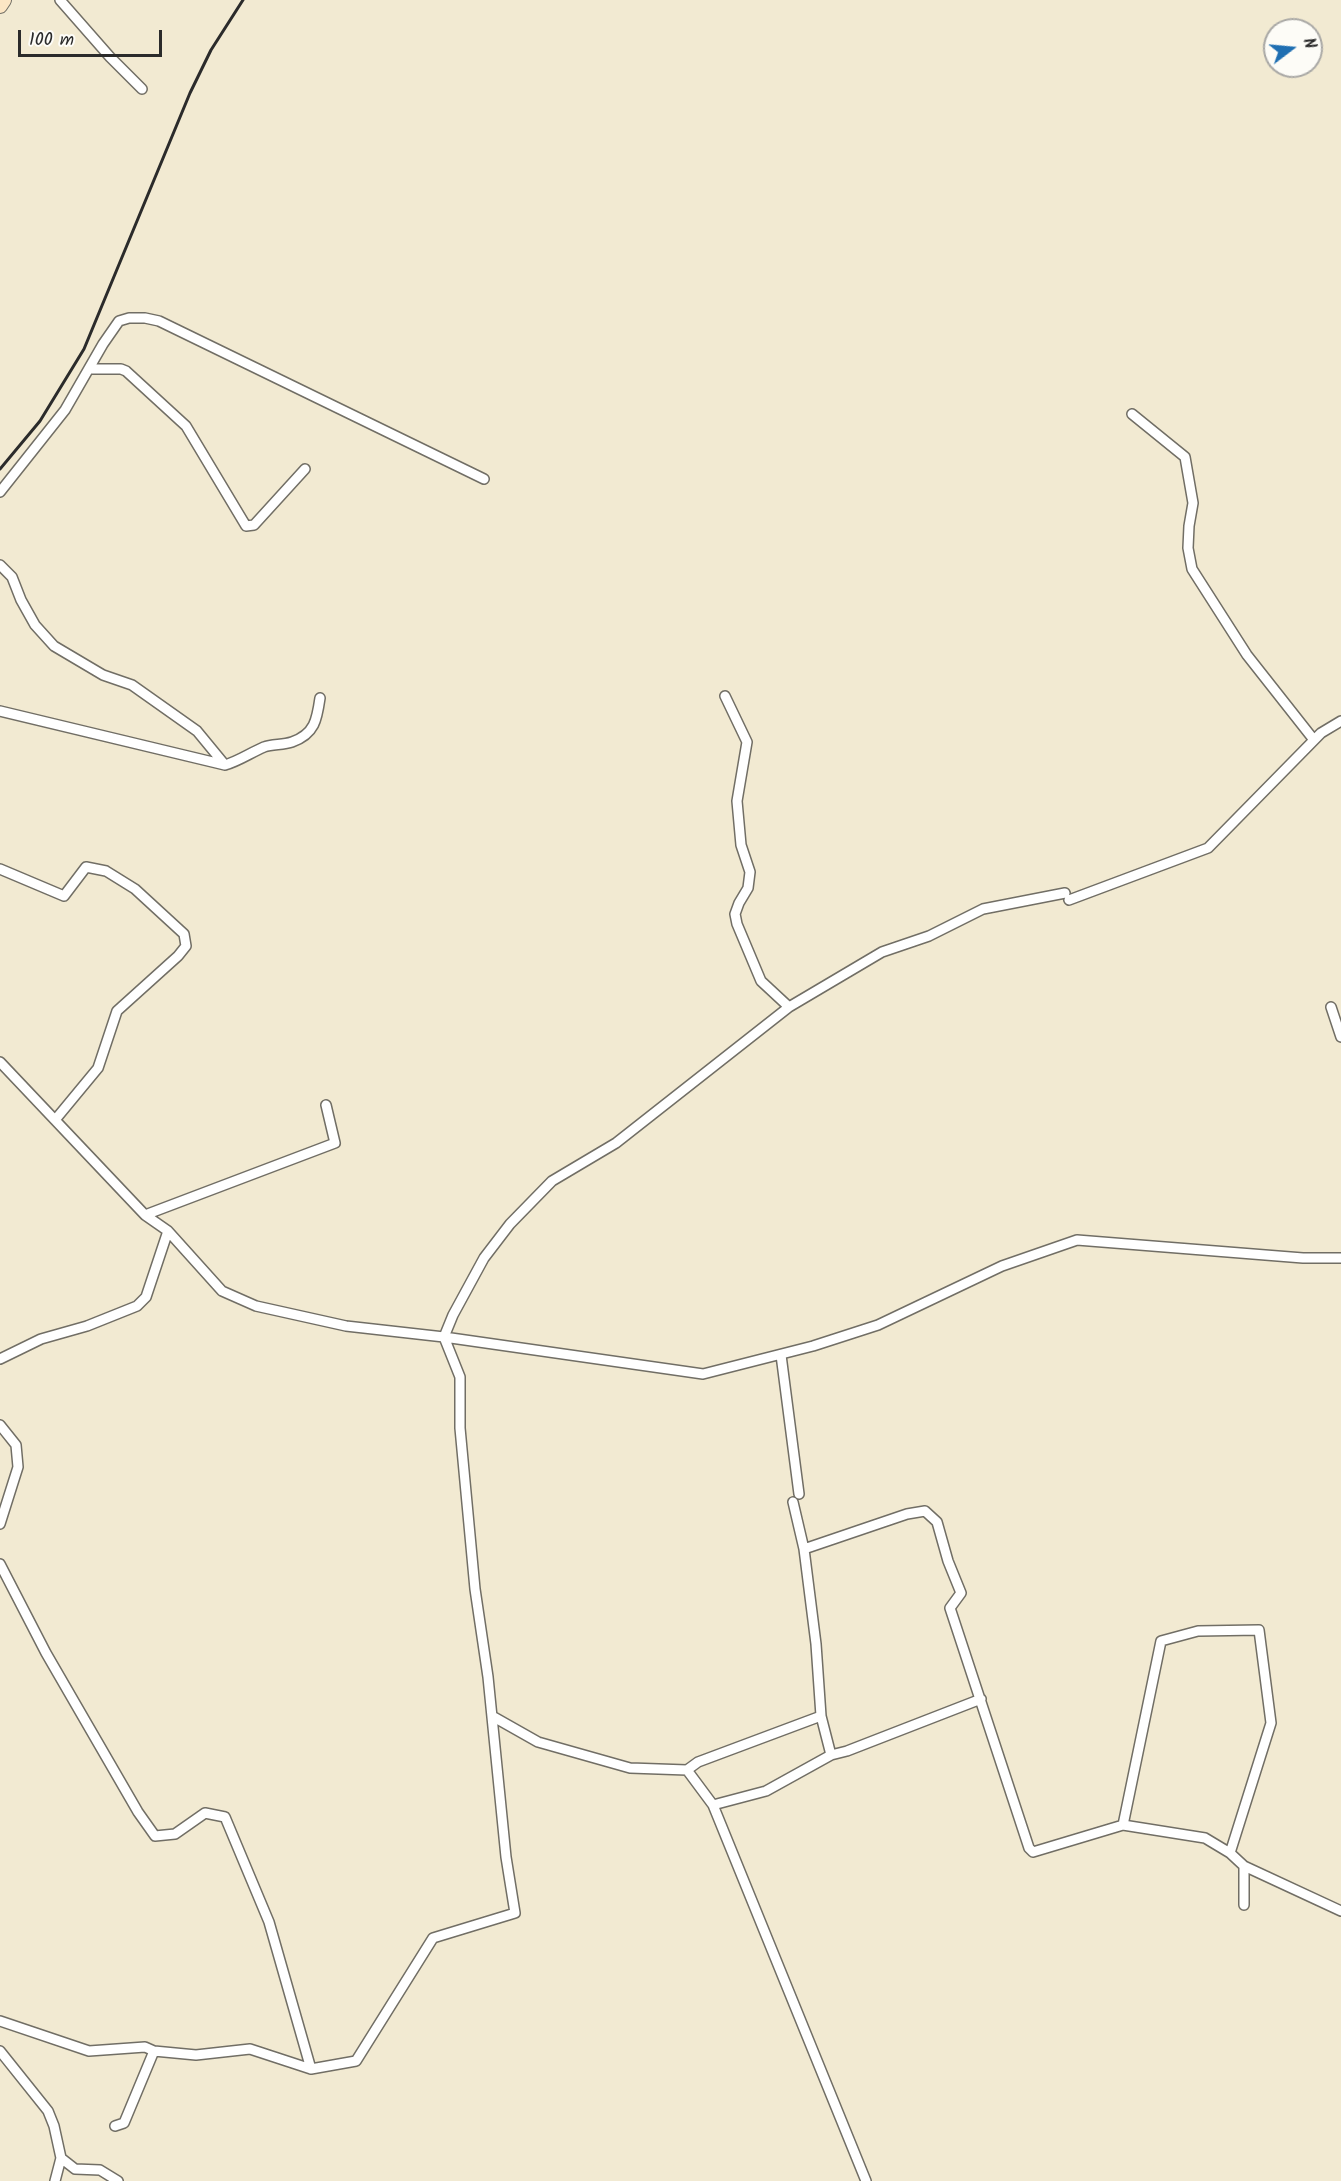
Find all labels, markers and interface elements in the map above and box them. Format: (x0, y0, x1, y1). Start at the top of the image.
scale bar (21, 18, 165, 56)
north arrow (1263, 18, 1323, 78)
text: 100 m (29, 26, 74, 55)
text: N (1295, 35, 1322, 52)

